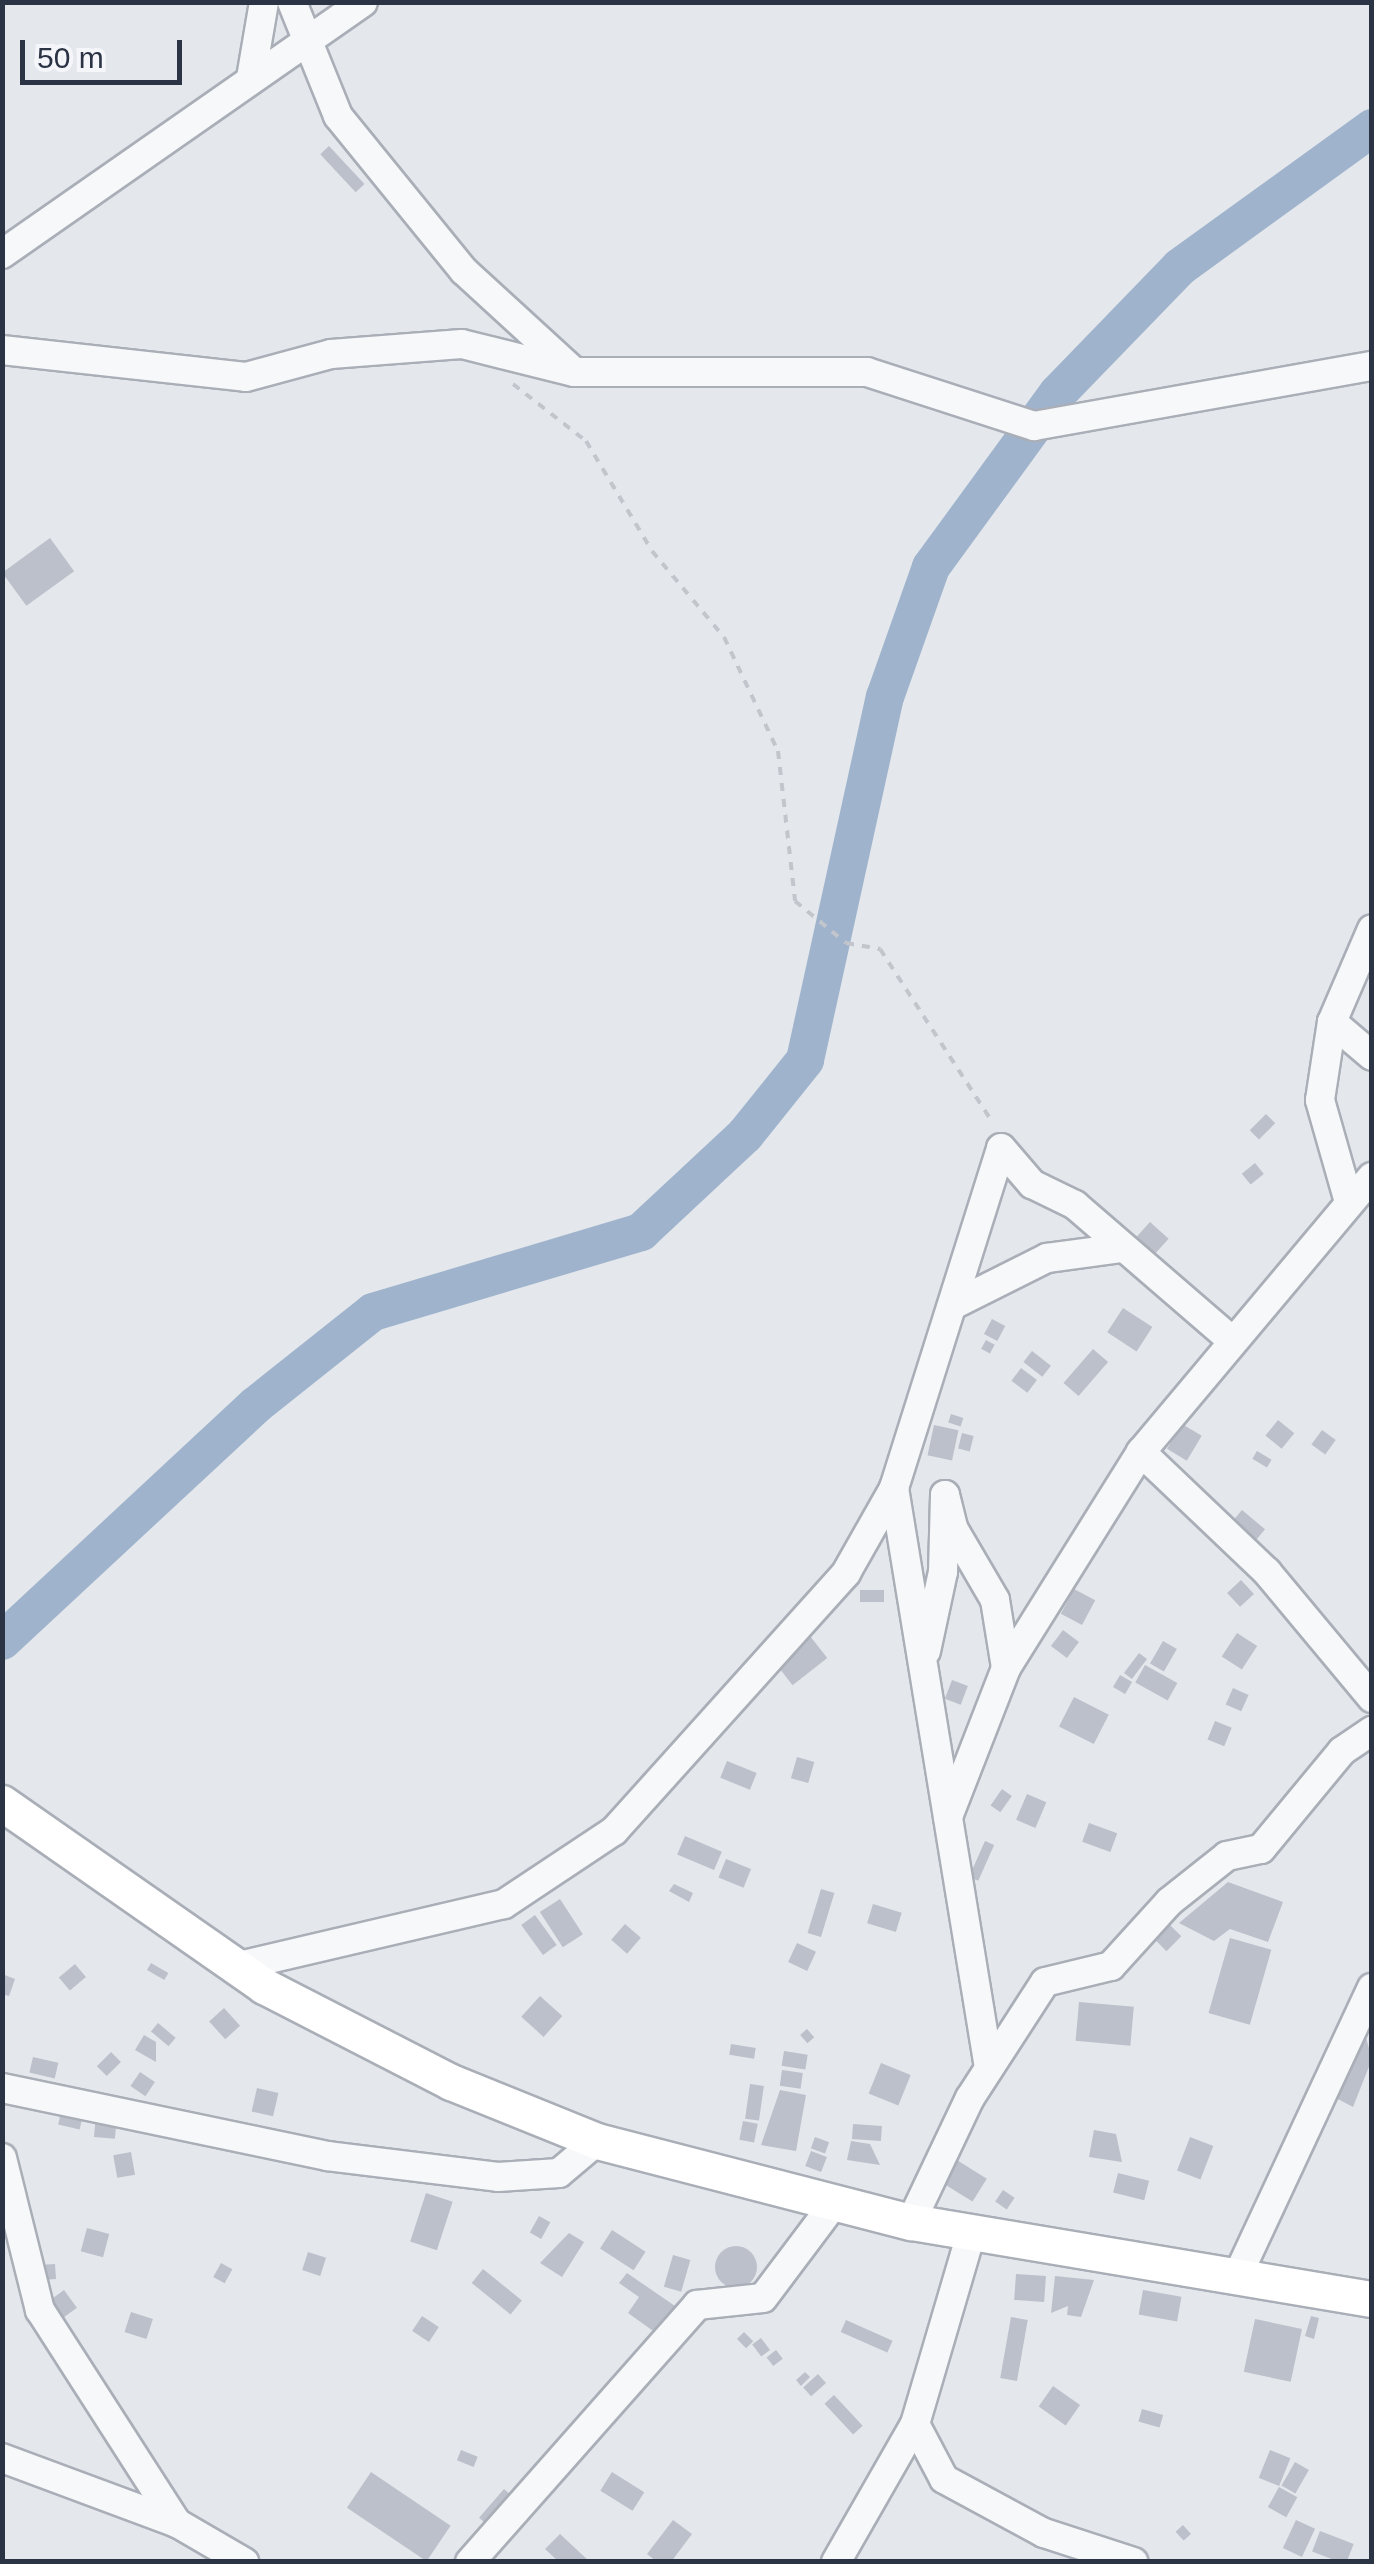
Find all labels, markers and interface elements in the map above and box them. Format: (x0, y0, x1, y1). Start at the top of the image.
scale bar (25, 20, 188, 82)
text: 50 m (37, 41, 104, 74)

